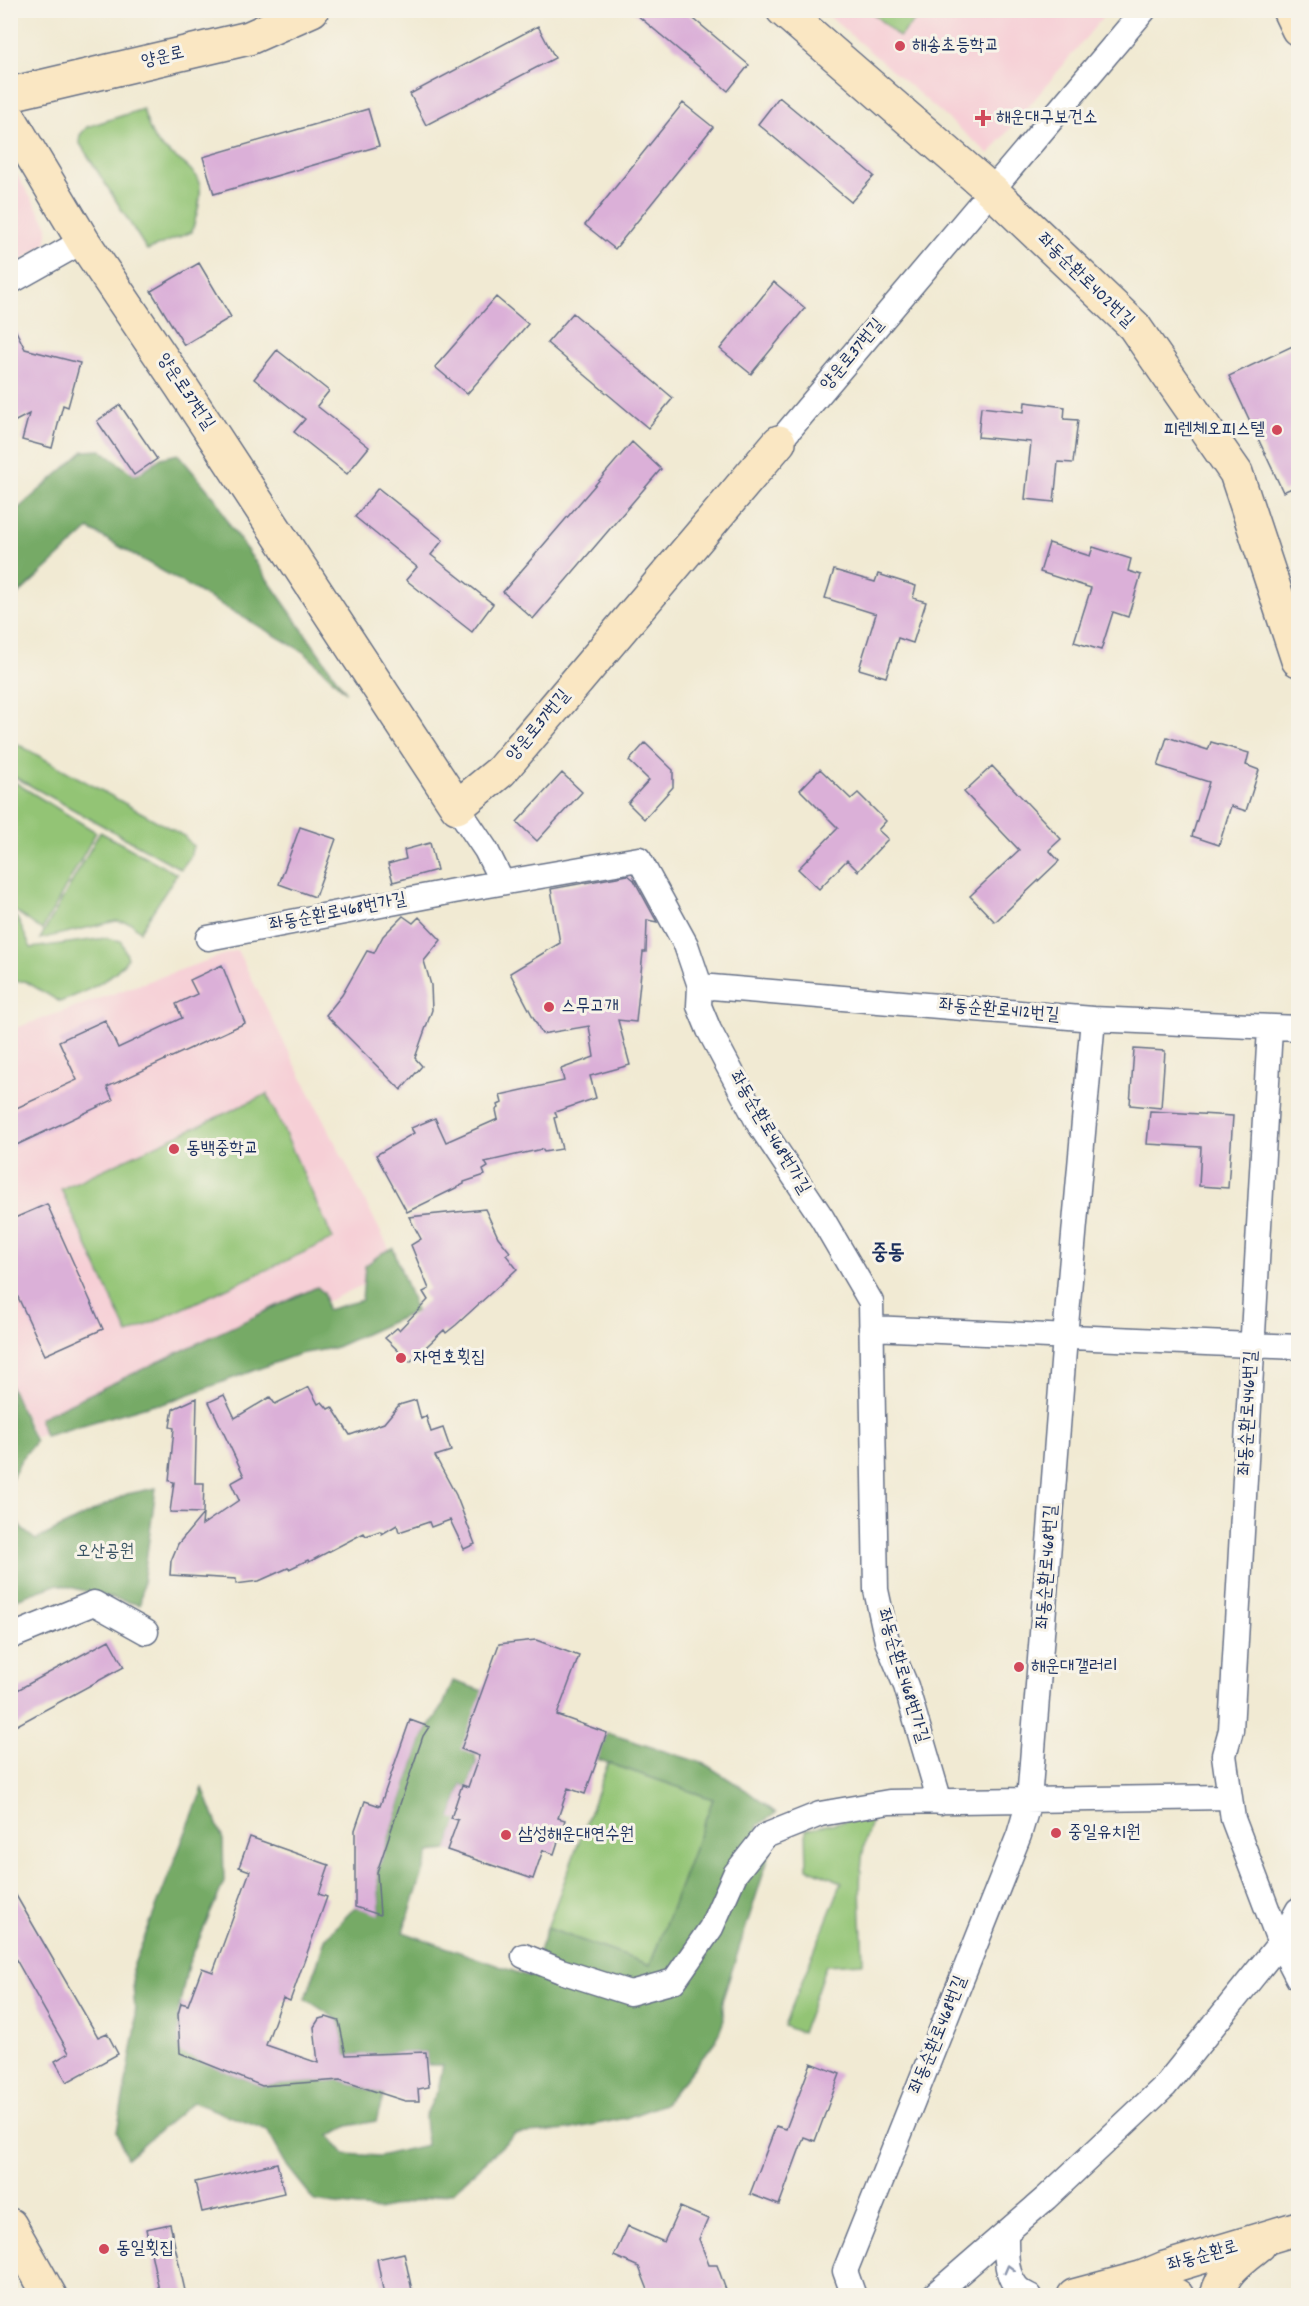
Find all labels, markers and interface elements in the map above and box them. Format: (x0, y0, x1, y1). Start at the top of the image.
place label: 해송초등학교 (912, 34, 999, 59)
marker: 해송초등학교 (893, 39, 907, 53)
street label: 양운로 (139, 41, 187, 75)
place label: 해운대구보건소 (996, 106, 1097, 131)
marker: 해운대구보건소 (974, 109, 992, 127)
street label: 좌동순환로402번길 (1031, 228, 1140, 334)
street label: 양운로37번길 (815, 313, 891, 396)
street label: 양운로37번길 (150, 349, 220, 436)
place label: 피렌체오피스텔 (1164, 418, 1265, 443)
marker: 피렌체오피스텔 (1270, 423, 1284, 437)
street label: 양운로37번길 (501, 684, 577, 767)
street label: 좌동순환로468번가길 (267, 887, 409, 939)
street label: 좌동순환로412번길 (938, 993, 1061, 1029)
place label: 스무고개 (561, 995, 619, 1020)
marker: 스무고개 (542, 1000, 556, 1014)
street label: 좌동순환로468번가길 (722, 1067, 816, 1200)
place label: 동백중학교 (186, 1137, 258, 1162)
marker: 동백중학교 (167, 1142, 181, 1156)
district label: 중동 (871, 1239, 905, 1269)
place label: 자연호횟집 (413, 1346, 485, 1371)
street label: 좌동순환로446번길 (1233, 1349, 1265, 1476)
marker: 자연호횟집 (394, 1351, 408, 1365)
street label: 좌동순환로468번길 (1031, 1503, 1065, 1630)
park label: 오산공원 (76, 1540, 134, 1565)
street label: 좌동순환로468번가길 (870, 1606, 934, 1747)
place label: 해운대갤러리 (1031, 1655, 1118, 1680)
marker: 해운대갤러리 (1012, 1660, 1026, 1674)
place label: 중일유치원 (1068, 1821, 1140, 1846)
place label: 삼성해운대연수원 (518, 1823, 634, 1848)
marker: 중일유치원 (1049, 1826, 1063, 1840)
marker: 삼성해운대연수원 (499, 1828, 513, 1842)
street label: 좌동순환로468번길 (904, 1972, 974, 2098)
street label: 좌동순환로 (1165, 2235, 1241, 2279)
place label: 동일횟집 (116, 2237, 174, 2262)
marker: 동일횟집 (97, 2242, 111, 2256)
one-way arrow (1004, 2264, 1016, 2275)

